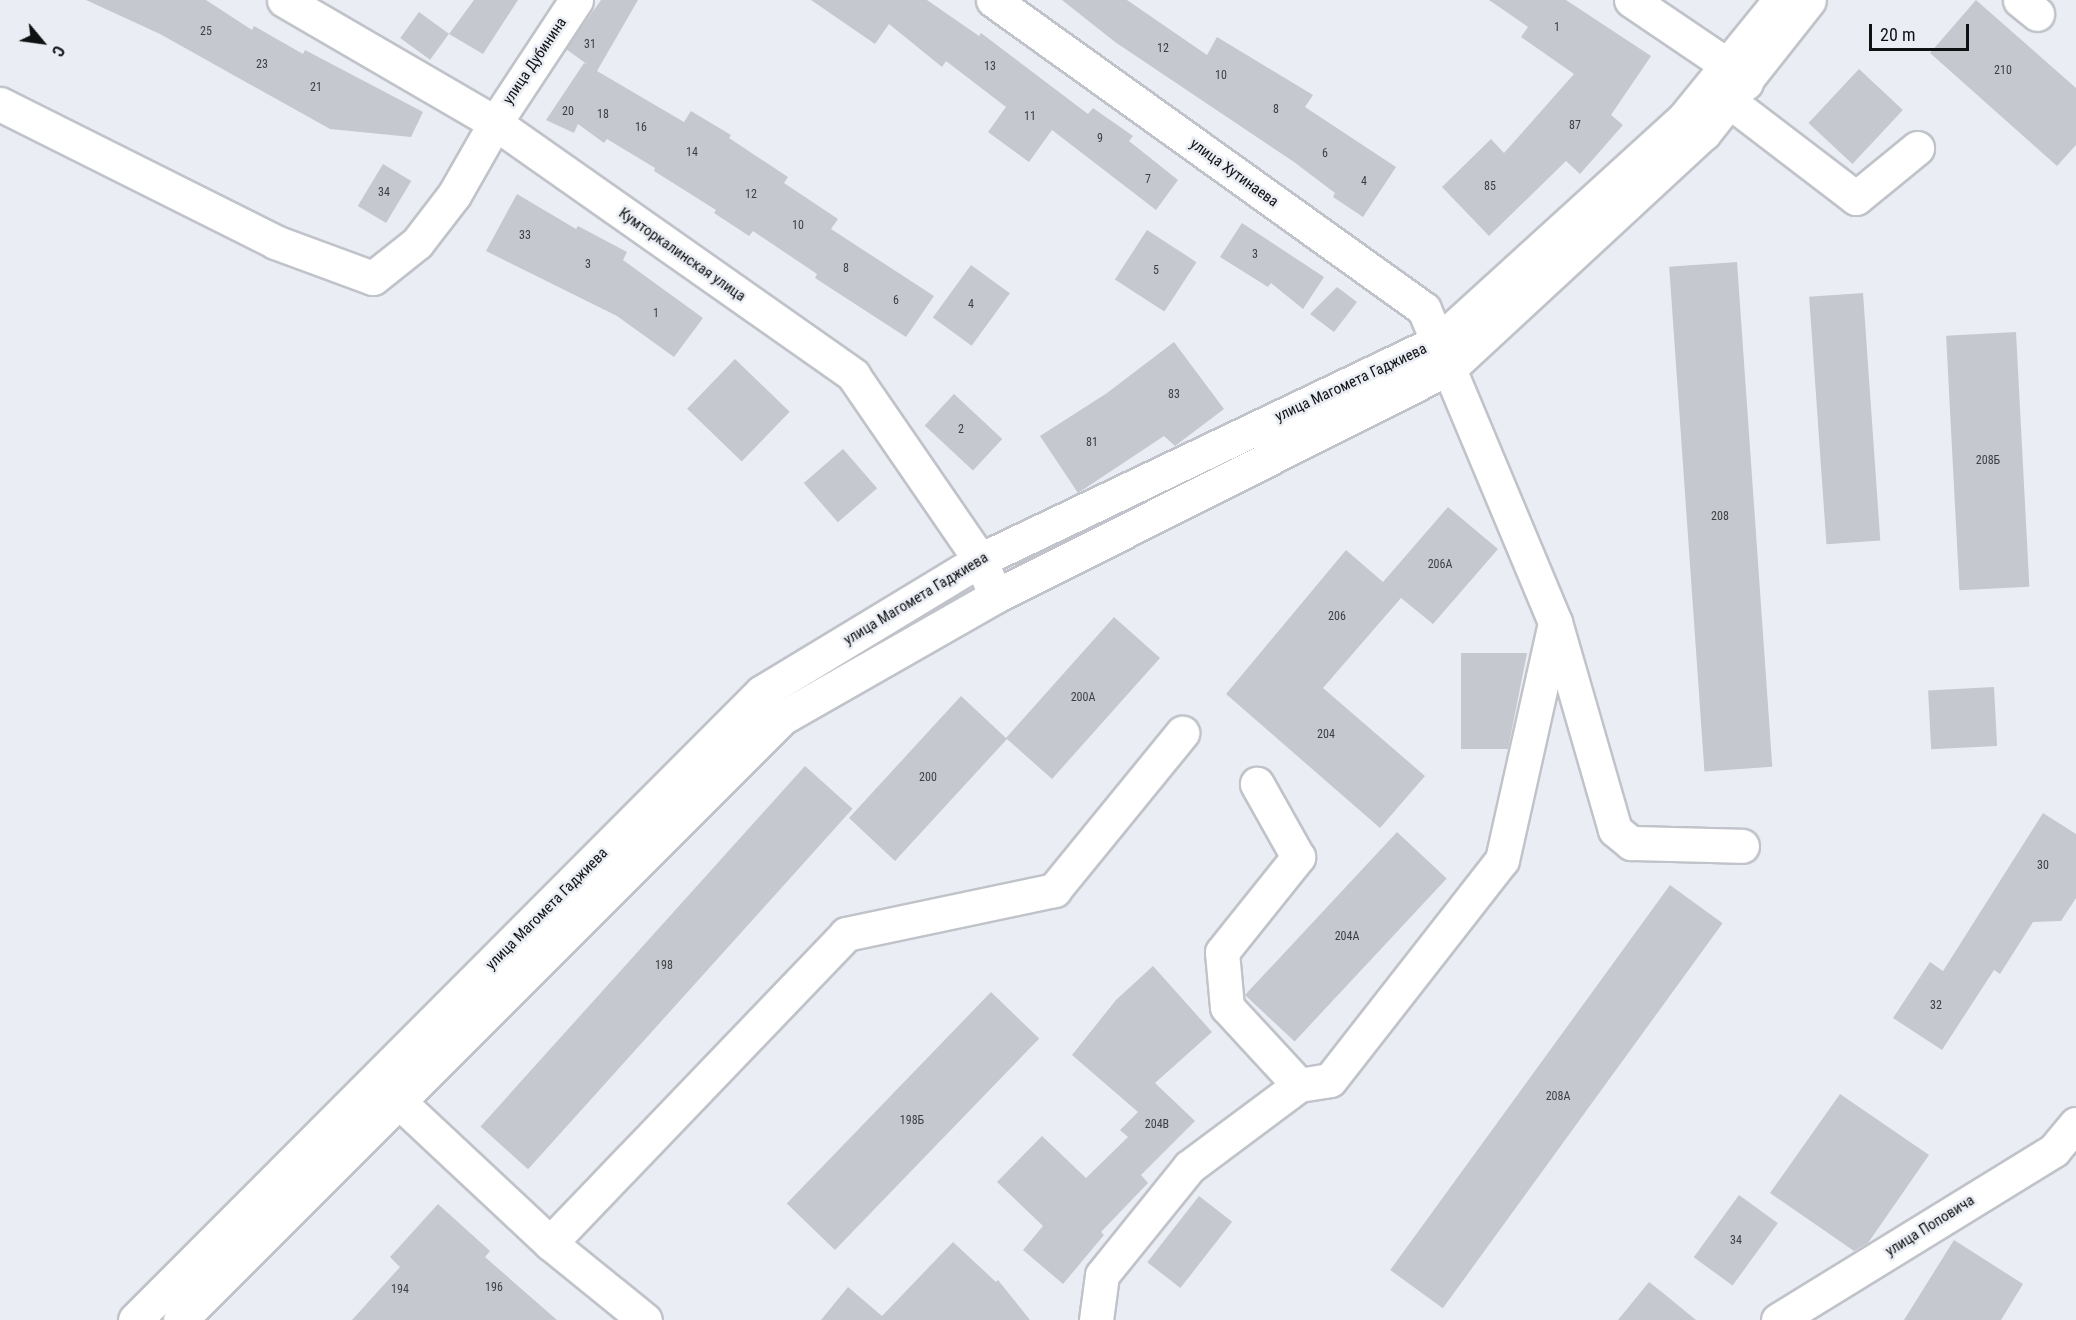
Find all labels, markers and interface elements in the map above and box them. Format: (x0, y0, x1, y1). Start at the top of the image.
north arrow (12, 12, 72, 72)
scale bar (1872, 12, 1972, 50)
street label: улица Дубинина (499, 14, 571, 108)
house number: 1 (1554, 21, 1560, 35)
text: 20 m (1880, 24, 1915, 45)
house number: 25 (200, 25, 212, 39)
house number: 31 (584, 38, 596, 52)
text: С (48, 42, 69, 60)
house number: 12 (1157, 42, 1169, 56)
house number: 23 (256, 58, 268, 72)
house number: 13 (984, 60, 996, 74)
house number: 210 (1994, 64, 2012, 78)
house number: 10 (1215, 69, 1227, 83)
house number: 21 (310, 81, 322, 95)
house number: 8 (1273, 103, 1279, 117)
house number: 20 (562, 105, 574, 119)
house number: 18 (597, 108, 609, 122)
house number: 11 (1024, 110, 1036, 124)
house number: 87 (1569, 119, 1581, 133)
house number: 16 (635, 121, 647, 135)
house number: 9 (1097, 132, 1103, 146)
street label: улица Хутинаева (1186, 135, 1282, 211)
house number: 14 (686, 146, 698, 160)
house number: 6 (1322, 147, 1328, 161)
house number: 7 (1145, 173, 1151, 187)
house number: 4 (1361, 175, 1367, 189)
house number: 85 (1484, 180, 1496, 194)
house number: 34 (378, 186, 390, 200)
house number: 12 (745, 188, 757, 202)
street label: Кумторкалинская улица (615, 204, 749, 306)
house number: 10 (792, 219, 804, 233)
house number: 33 (519, 229, 531, 243)
house number: 3 (1252, 248, 1258, 262)
house number: 3 (585, 258, 591, 272)
house number: 8 (843, 262, 849, 276)
house number: 5 (1153, 264, 1159, 278)
house number: 6 (893, 294, 899, 308)
house number: 4 (968, 298, 974, 312)
house number: 1 (653, 307, 659, 321)
street label: улица Магомета Гаджиева (1272, 340, 1430, 426)
house number: 83 (1168, 388, 1180, 402)
house number: 2 (958, 423, 964, 437)
house number: 81 (1086, 436, 1098, 450)
house number: 208Б (1976, 454, 2000, 468)
house number: 208 (1711, 510, 1729, 524)
street label: улица Магомета Гаджиева (841, 549, 991, 649)
house number: 206А (1428, 558, 1452, 572)
house number: 206 (1328, 610, 1346, 624)
house number: 200А (1071, 691, 1095, 705)
house number: 204 (1317, 728, 1335, 742)
house number: 200 (919, 771, 937, 785)
street label: улица Магомета Гаджиева (482, 844, 612, 974)
house number: 30 (2037, 859, 2049, 873)
house number: 204А (1335, 930, 1359, 944)
house number: 198 (655, 959, 673, 973)
house number: 32 (1930, 999, 1942, 1013)
house number: 208А (1546, 1090, 1570, 1104)
house number: 198Б (900, 1114, 924, 1128)
house number: 204В (1145, 1118, 1169, 1132)
street label: улица Поповича (1882, 1192, 1978, 1260)
house number: 34 (1730, 1234, 1742, 1248)
house number: 196 (485, 1281, 503, 1295)
house number: 194 (391, 1283, 409, 1297)

